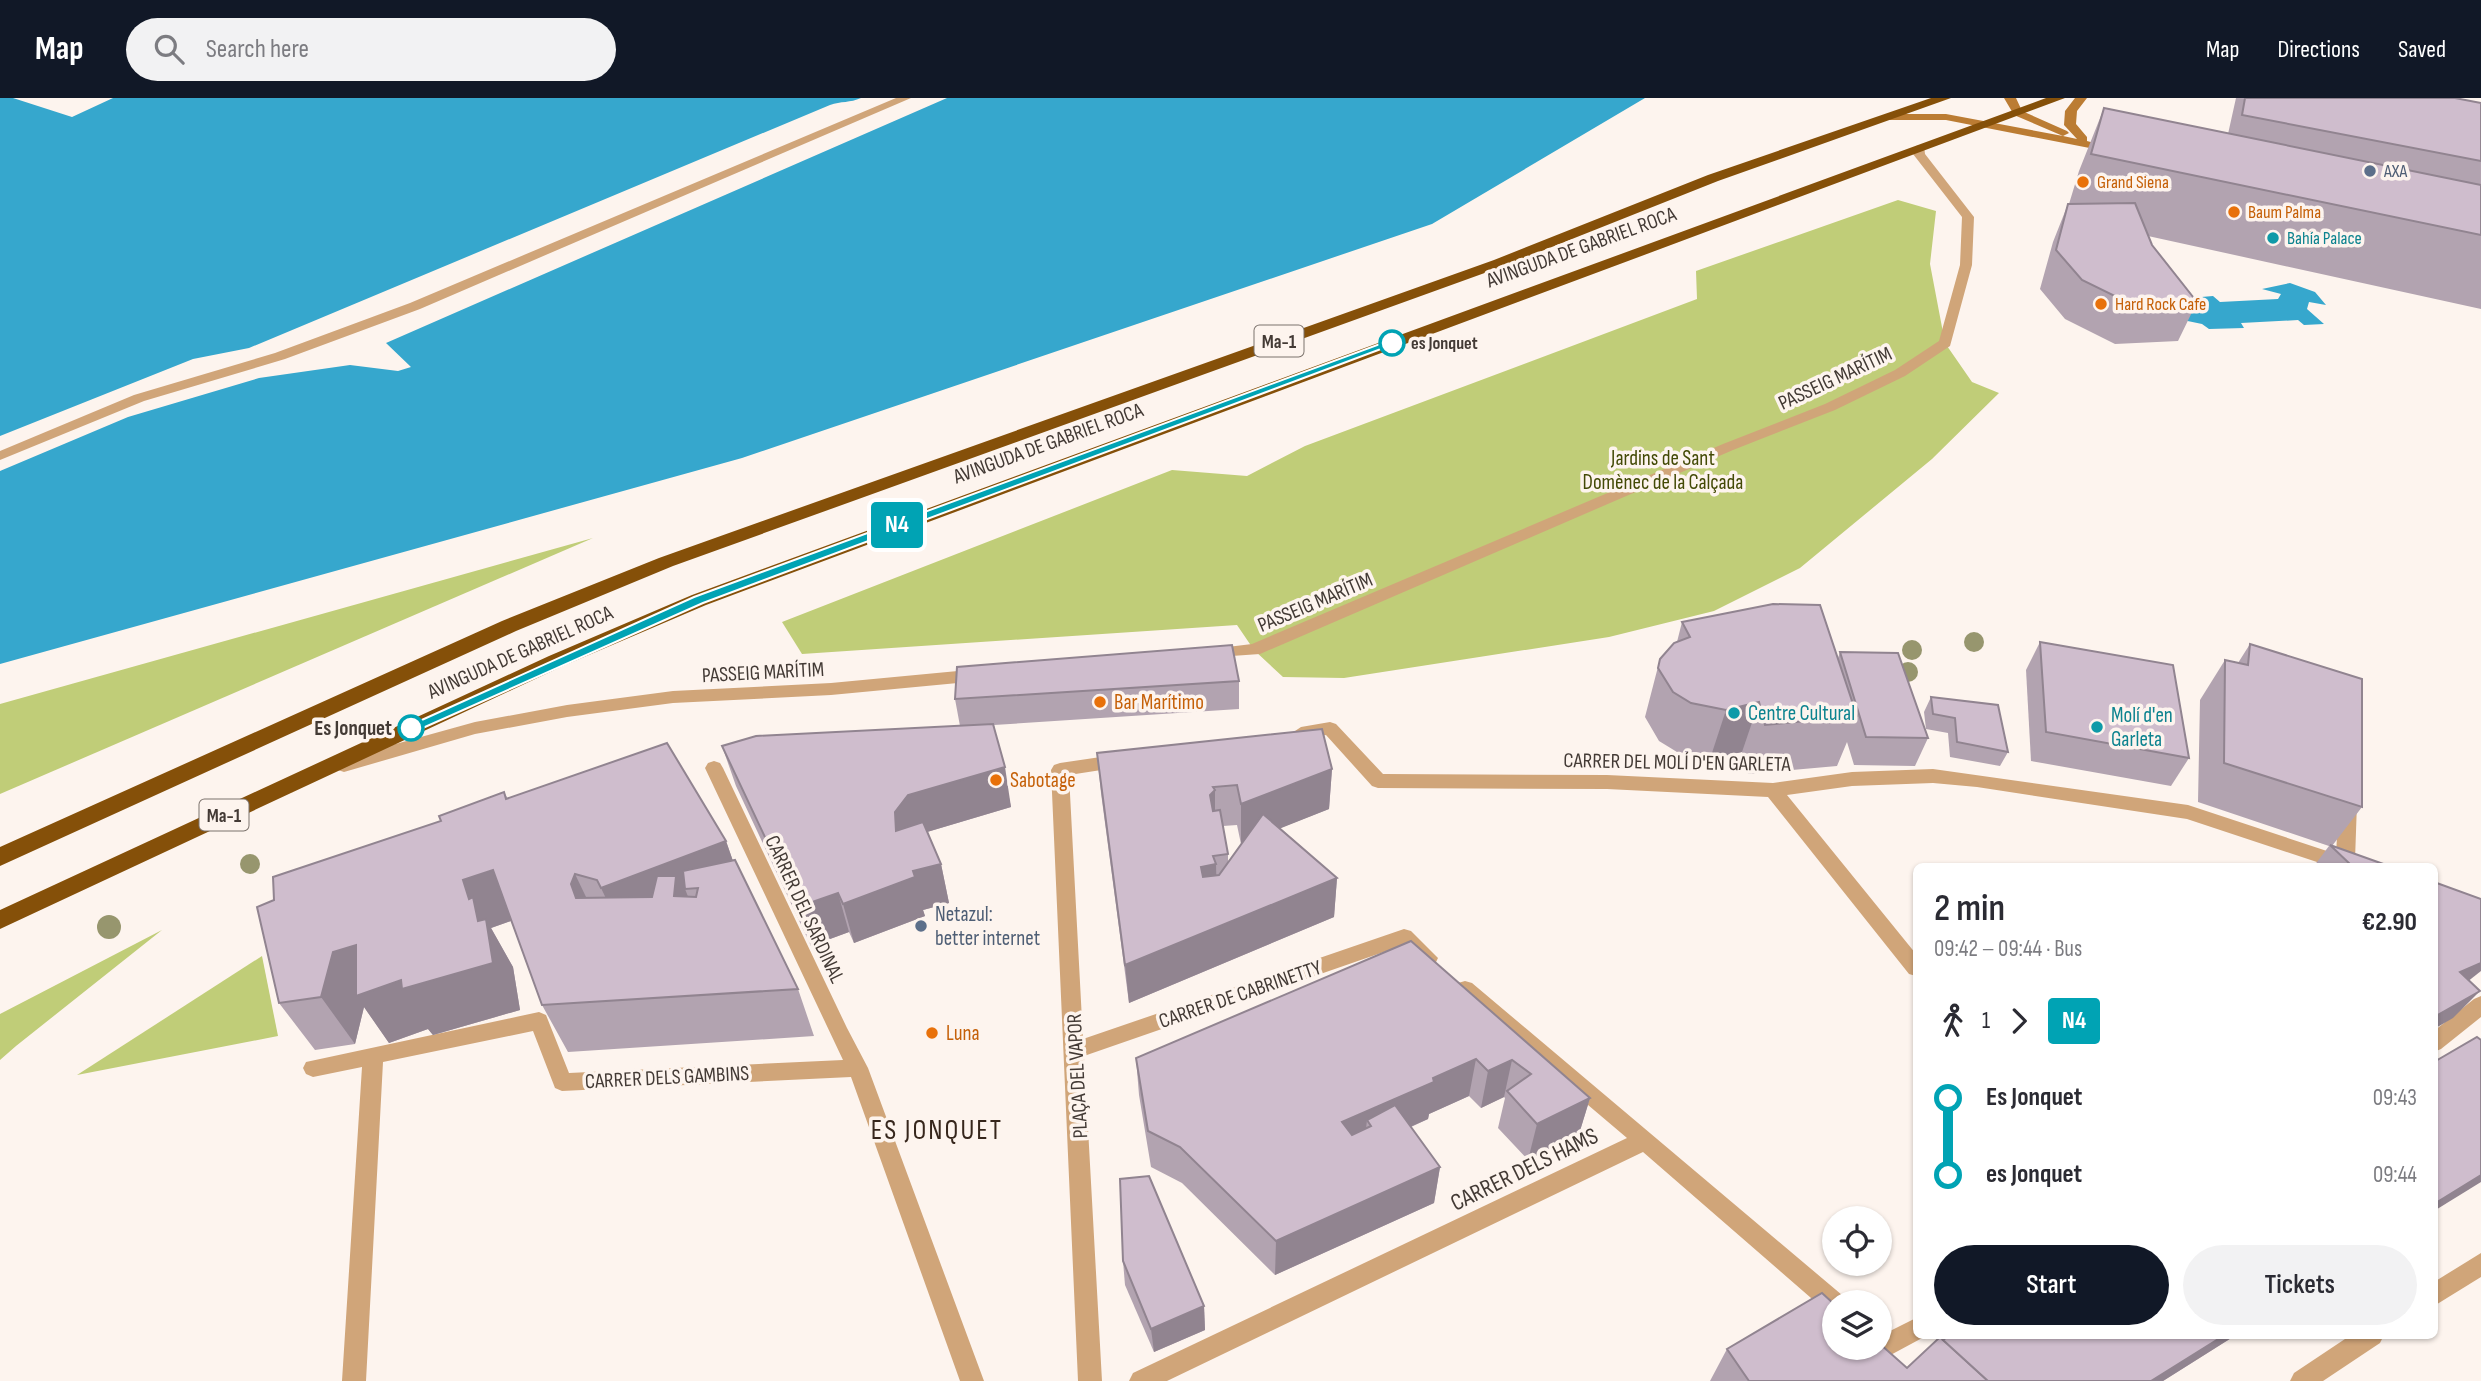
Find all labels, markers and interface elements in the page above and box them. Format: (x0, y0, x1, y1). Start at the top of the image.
search box (126, 18, 616, 81)
text: Map (35, 29, 84, 69)
icon: search (150, 30, 188, 68)
text: Search here (206, 34, 309, 65)
text: Map (2206, 35, 2239, 64)
text: Directions (2277, 35, 2360, 64)
text: Saved (2398, 35, 2446, 64)
place label: AXA (2383, 161, 2408, 182)
marker: AXA (2362, 163, 2378, 179)
place label: Grand Siena (2097, 172, 2169, 193)
marker: Grand Siena (2075, 174, 2091, 190)
street label: AVINGUDA DE GABRIEL ROCA (1482, 201, 1680, 294)
place label: Baum Palma (2248, 202, 2321, 223)
marker: Baum Palma (2226, 204, 2242, 220)
place label: Bahía Palace (2287, 228, 2362, 249)
marker: Bahía Palace (2265, 230, 2281, 246)
place label: Hard Rock Cafe (2115, 294, 2206, 315)
marker: Hard Rock Cafe (2093, 296, 2109, 312)
road number: Ma-1 (1254, 326, 1304, 356)
marker: es Jonquet (1379, 330, 1405, 356)
place label: es Jonquet (1411, 333, 1478, 354)
street label: PASSEIG MARÍTIM (1774, 341, 1896, 416)
street label: AVINGUDA DE GABRIEL ROCA (949, 397, 1147, 490)
park label: Jardins de Sant Domènec de la Calçada (1583, 446, 1743, 495)
line badge: N4 (866, 502, 928, 548)
text: N4 (885, 510, 909, 539)
street label: PASSEIG MARÍTIM (1254, 567, 1376, 638)
street label: AVINGUDA DE GABRIEL ROCA (423, 600, 618, 705)
street label: PASSEIG MARÍTIM (701, 657, 825, 688)
place label: Bar Marítimo (1114, 690, 1204, 715)
marker: Bar Marítimo (1092, 694, 1108, 710)
place label: Centre Cultural (1748, 701, 1855, 726)
place label: Molí d'en Garleta (2111, 703, 2173, 752)
marker: Centre Cultural (1726, 705, 1742, 721)
marker: Es Jonquet (398, 715, 424, 741)
place label: Es Jonquet (314, 716, 392, 741)
marker: Molí d'en Garleta (2089, 719, 2105, 735)
street label: CARRER DEL MOLÍ D'EN GARLETA (1563, 748, 1792, 777)
place label: Sabotage (1010, 768, 1076, 793)
marker: Sabotage (988, 772, 1004, 788)
road number: Ma-1 (200, 800, 248, 830)
street label: CARRER DEL SARDINAL (759, 831, 850, 987)
text: 2 min (1934, 886, 2005, 931)
place label: Netazul: better internet (935, 902, 1040, 951)
text: €2.90 (2362, 907, 2417, 938)
marker: Netazul: better internet (913, 918, 929, 934)
text: 09:42 – 09:44 · Bus (1934, 935, 2082, 963)
street label: CARRER DE CABRINETTY (1156, 955, 1325, 1034)
icon: walk (1934, 1002, 1972, 1040)
icon: forward (2000, 1002, 2038, 1040)
text: N4 (2062, 1006, 2086, 1035)
text: 1 (1982, 1007, 1990, 1035)
street label: PLAÇA DEL VAPOR (1062, 1013, 1093, 1139)
place label: Luna (946, 1021, 980, 1046)
marker: Luna (924, 1025, 940, 1041)
street label: CARRER DELS GAMBINS (584, 1061, 750, 1094)
text: Es Jonquet (1986, 1082, 2082, 1113)
text: 09:43 (2373, 1084, 2417, 1112)
district label: ES JONQUET (871, 1114, 1003, 1147)
street label: CARRER DELS HAMS (1446, 1121, 1603, 1218)
text: es Jonquet (1986, 1159, 2082, 1190)
text: 09:44 (2373, 1161, 2417, 1189)
map controls (1822, 1206, 1892, 1360)
button: locate (1822, 1206, 1892, 1276)
button: Start (1934, 1245, 2169, 1325)
button: Tickets (2183, 1245, 2417, 1325)
button: layers (1822, 1290, 1892, 1360)

